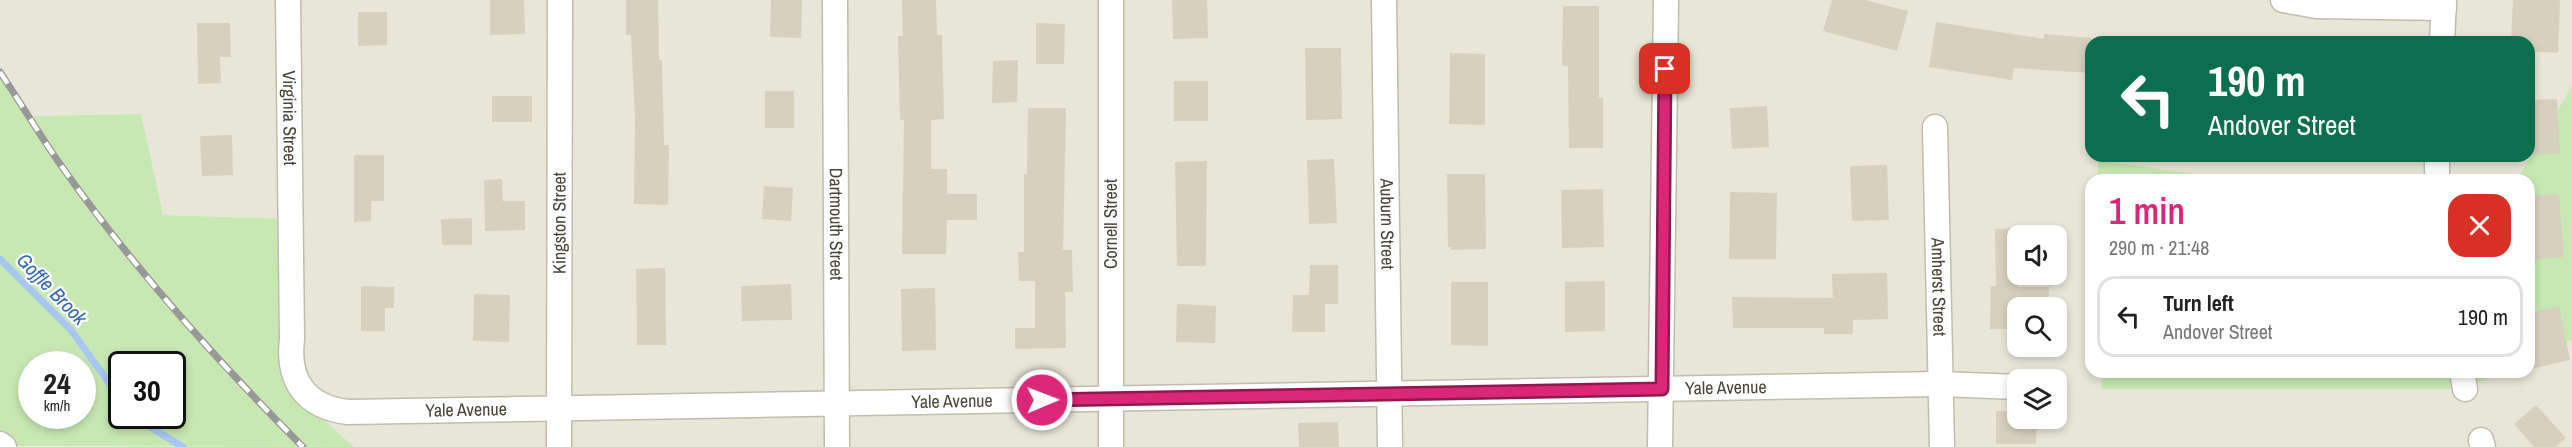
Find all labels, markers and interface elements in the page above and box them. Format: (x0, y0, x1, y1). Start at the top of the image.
pin (1639, 43, 1690, 94)
icon: arrive (1648, 52, 1681, 85)
text: 190 m (2208, 53, 2306, 109)
icon: left (2109, 60, 2187, 138)
street label: Virginia Street (277, 70, 303, 166)
text: Andover Street (2208, 107, 2356, 143)
street label: Dartmouth Street (824, 168, 849, 280)
street label: Kingston Street (546, 172, 572, 274)
street label: Auburn Street (1374, 177, 1401, 270)
street label: Cornell Street (1098, 179, 1123, 269)
text: 1 min (2109, 187, 2185, 235)
button: close (2448, 194, 2511, 257)
map controls (2007, 225, 2067, 429)
button: sound (2007, 225, 2067, 285)
text: 290 m · 21:48 (2109, 234, 2209, 261)
street label: Amherst Street (1925, 236, 1953, 336)
water label: Goffle Brook (11, 247, 94, 331)
text: Turn left (2163, 288, 2234, 318)
button: search (2007, 297, 2067, 357)
icon: left (2112, 300, 2145, 333)
text: 190 m (2458, 302, 2508, 332)
text: Andover Street (2163, 318, 2272, 345)
speed limit sign: 30 (108, 351, 186, 429)
text: 24 (43, 363, 71, 403)
position arrow (1010, 368, 1074, 432)
button: layers (2007, 369, 2067, 429)
street label: Yale Avenue (1685, 374, 1767, 400)
street label: Yale Avenue (911, 388, 993, 414)
text: km/h (44, 395, 70, 416)
street label: Yale Avenue (425, 396, 507, 423)

